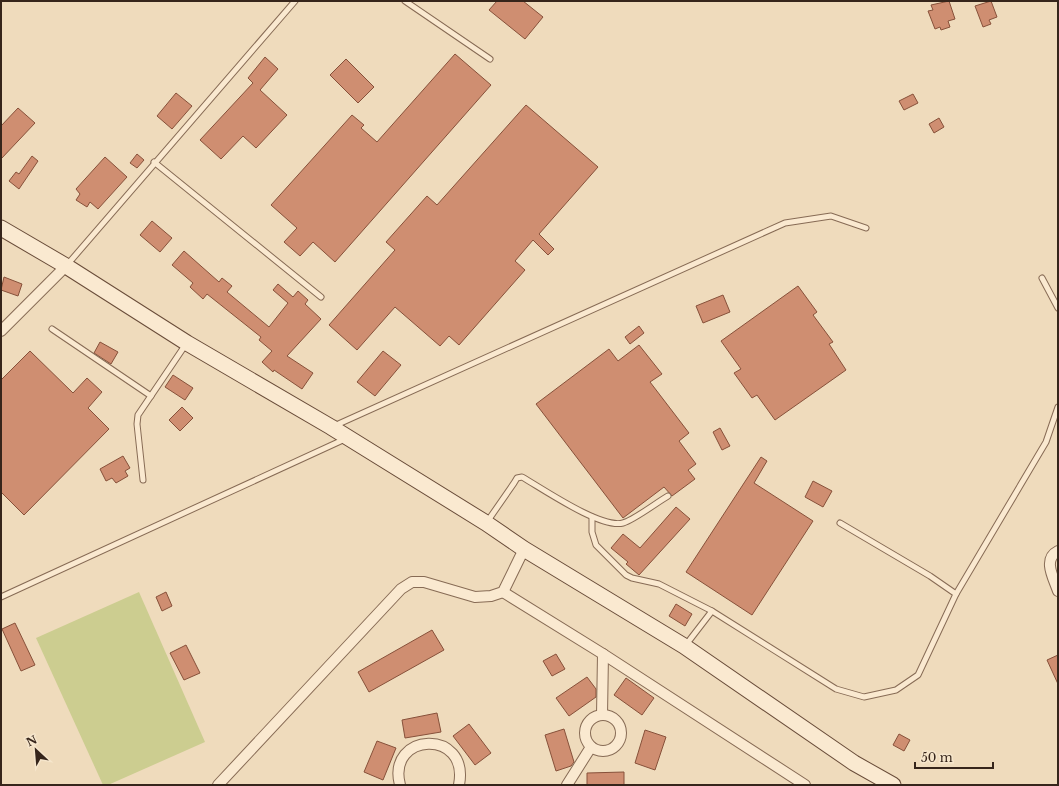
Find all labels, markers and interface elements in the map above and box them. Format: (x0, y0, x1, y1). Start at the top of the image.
north arrow (16, 730, 56, 770)
text: N (24, 732, 40, 750)
scale bar (915, 744, 993, 770)
text: 50 m (921, 750, 953, 765)

